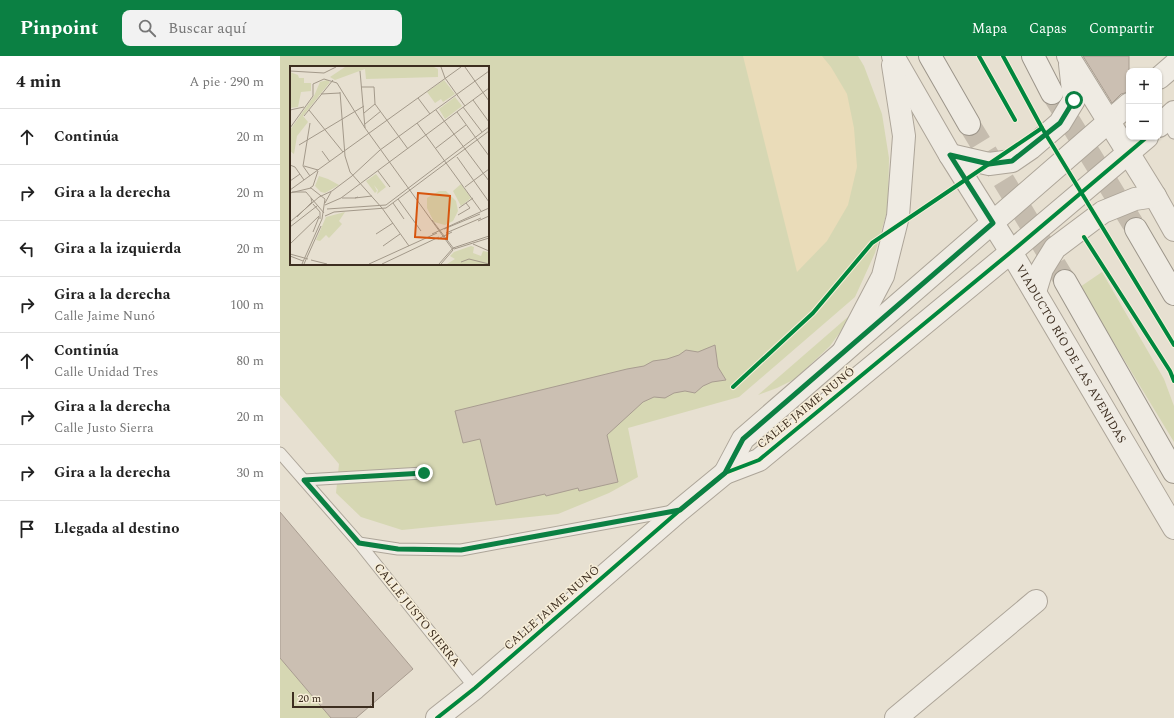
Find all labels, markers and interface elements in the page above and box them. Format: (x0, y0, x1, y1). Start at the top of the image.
search box (122, 10, 402, 46)
text: Pinpoint (20, 14, 98, 43)
icon: search (136, 17, 158, 39)
text: Buscar aquí (168, 17, 246, 40)
text: Mapa (972, 18, 1007, 39)
text: Capas (1029, 18, 1067, 39)
text: Compartir (1089, 18, 1154, 39)
inset map (290, 66, 489, 265)
map controls (1126, 68, 1162, 140)
button: + (1126, 68, 1162, 104)
text: 4 min (16, 69, 61, 95)
text: A pie · 290 m (190, 72, 264, 92)
route start (1065, 91, 1083, 109)
button: − (1126, 104, 1162, 140)
text: Continúa (54, 125, 119, 148)
icon: ahead (16, 126, 38, 148)
text: 20 m (237, 127, 264, 147)
text: Gira a la derecha (54, 181, 170, 204)
icon: right (16, 182, 38, 204)
text: 20 m (237, 183, 264, 203)
text: Gira a la izquierda (54, 237, 181, 260)
icon: left (16, 238, 38, 260)
text: 20 m (237, 239, 264, 259)
street label: VIADUCTO RÍO DE LAS AVENIDAS (1011, 261, 1131, 447)
text: Gira a la derecha (54, 283, 170, 306)
icon: right (16, 294, 38, 316)
text: 100 m (230, 295, 264, 315)
text: Calle Jaime Nunó (54, 306, 155, 326)
text: Continúa (54, 339, 119, 362)
icon: ahead (16, 350, 38, 372)
text: 80 m (237, 351, 264, 371)
text: Calle Unidad Tres (54, 362, 158, 382)
street label: CALLE JAIME NUNÓ (753, 362, 859, 454)
text: Gira a la derecha (54, 395, 170, 418)
icon: right (16, 406, 38, 428)
text: 20 m (237, 407, 264, 427)
text: Calle Justo Sierra (54, 418, 154, 438)
text: Gira a la derecha (54, 461, 170, 484)
icon: right (16, 462, 38, 484)
text: 30 m (237, 463, 264, 483)
route end (415, 464, 433, 482)
text: Llegada al destino (54, 517, 179, 540)
icon: arrive (16, 518, 38, 540)
street label: CALLE JUSTO SIERRA (369, 559, 465, 671)
street label: CALLE JAIME NUNÓ (500, 561, 604, 655)
scale bar (292, 690, 374, 709)
text: 20 m (298, 690, 321, 707)

